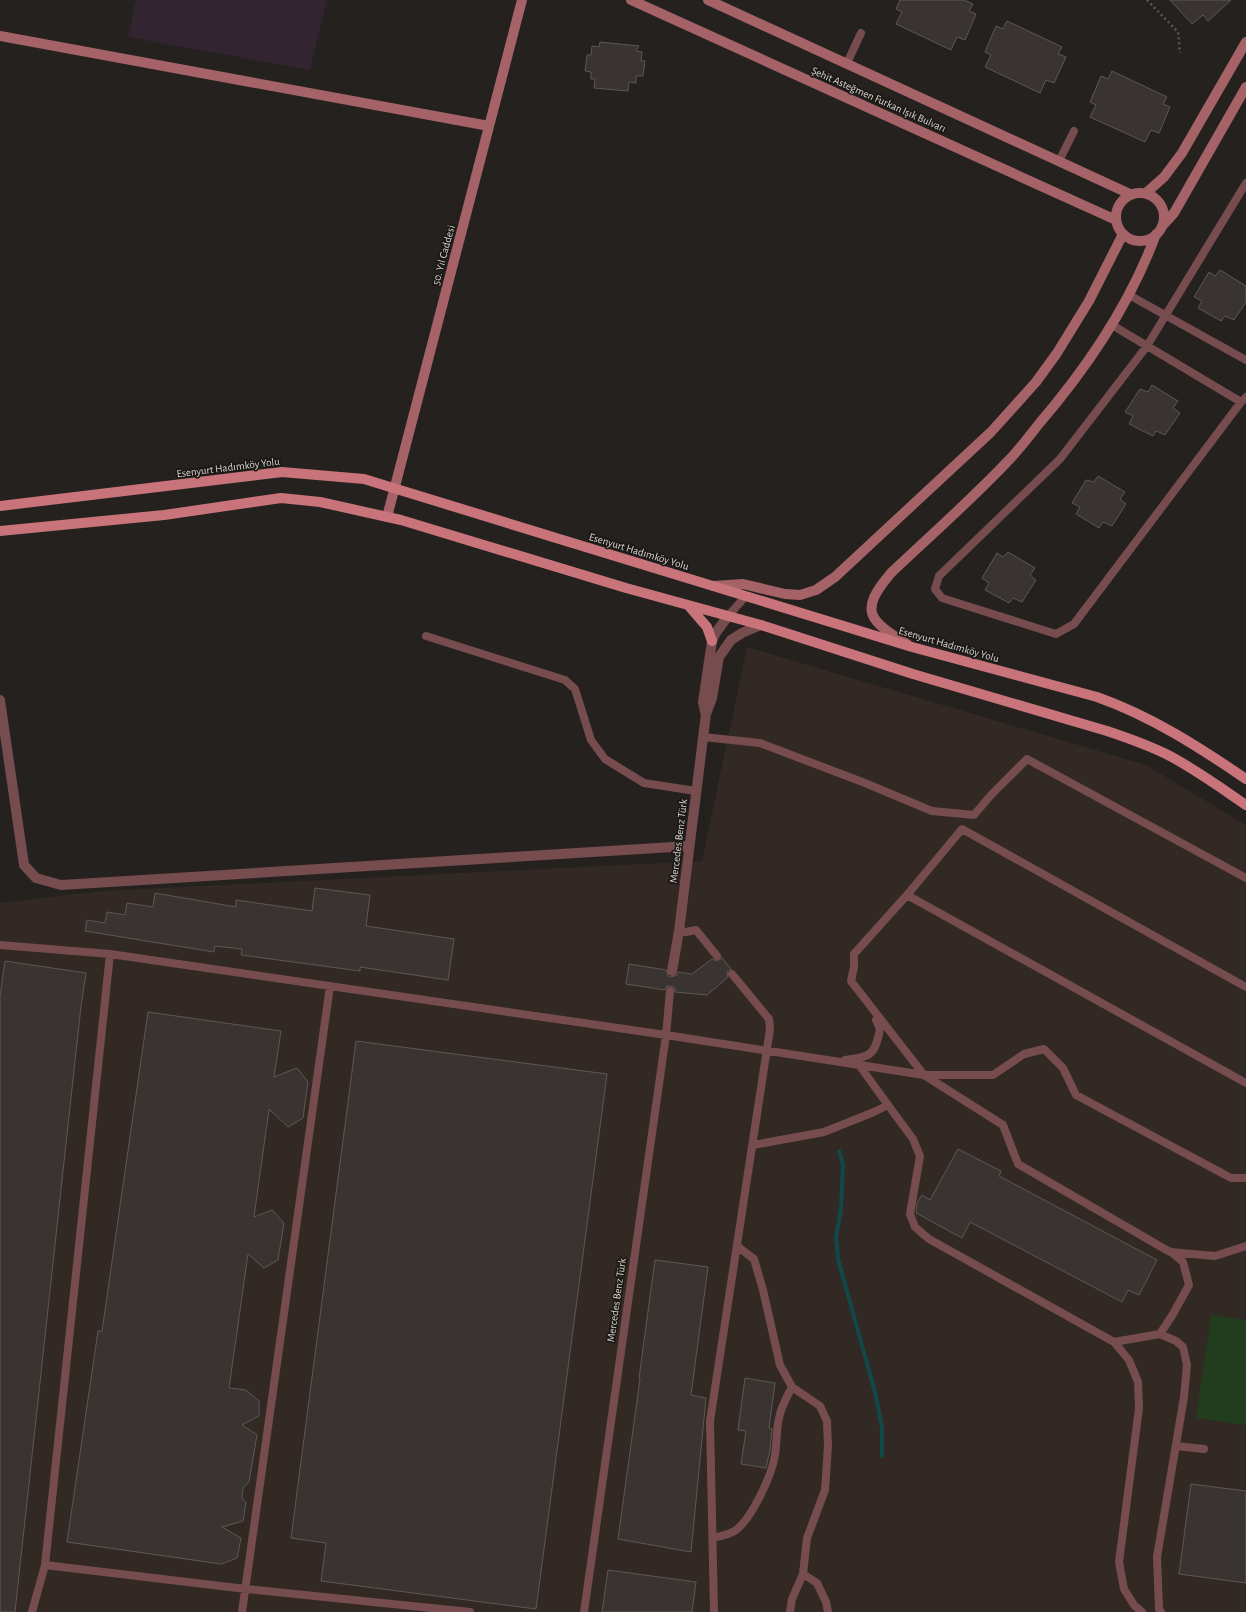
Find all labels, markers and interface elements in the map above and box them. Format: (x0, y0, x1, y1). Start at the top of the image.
street label: Şehit Asteğmen Furkan Işık Bulvarı (810, 65, 948, 134)
street label: 50. Yıl Caddesi (430, 224, 457, 286)
street label: Esenyurt Hadımköy Yolu (176, 456, 281, 479)
street label: Esenyurt Hadımköy Yolu (588, 531, 691, 572)
street label: Esenyurt Hadımköy Yolu (897, 625, 1001, 664)
street label: Mercedes Benz Türk (668, 798, 689, 884)
street label: Mercedes Benz Türk (605, 1257, 628, 1343)

